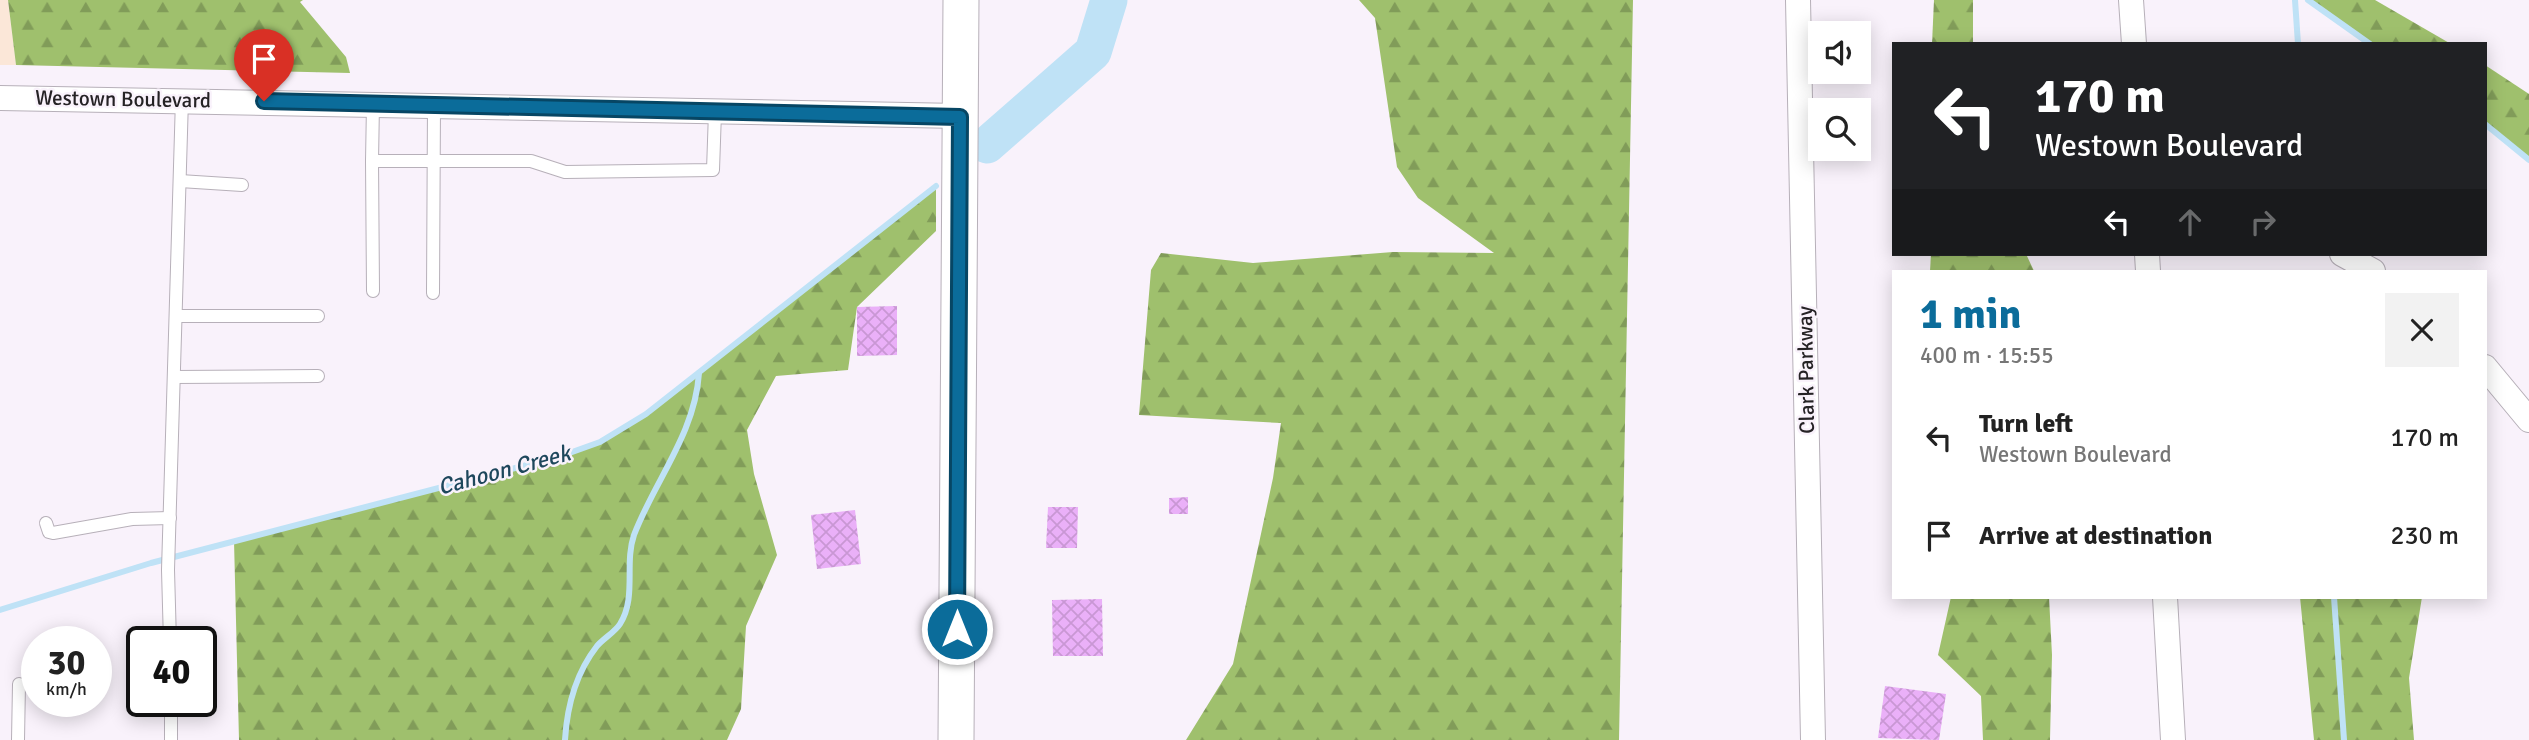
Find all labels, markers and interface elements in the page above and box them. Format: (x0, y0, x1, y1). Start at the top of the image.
map controls (1808, 21, 1871, 161)
button: sound (1808, 21, 1871, 84)
pin (234, 29, 294, 101)
icon: arrive (245, 40, 283, 78)
text: 170 m (2035, 66, 2165, 126)
icon: left (1920, 70, 2011, 161)
street label: Westown Boulevard (35, 84, 211, 114)
button: search (1808, 98, 1871, 161)
text: Westown Boulevard (2035, 126, 2303, 165)
icon: left (2098, 203, 2136, 241)
icon: ahead (2171, 203, 2209, 241)
icon: right (2244, 203, 2282, 241)
text: 1 min (1920, 289, 2021, 340)
button: close (2385, 293, 2459, 367)
street label: Clark Parkway (1792, 306, 1820, 434)
text: 400 m · 15:55 (1920, 341, 2054, 370)
text: Turn left (1979, 408, 2073, 440)
icon: left (1920, 419, 1958, 457)
text: 170 m (2390, 422, 2459, 454)
water label: Cahoon Creek (435, 438, 576, 502)
text: Westown Boulevard (1979, 440, 2172, 469)
icon: arrive (1920, 517, 1958, 555)
text: Arrive at destination (1979, 520, 2212, 552)
text: 230 m (2390, 520, 2459, 552)
position arrow (920, 592, 994, 666)
speed limit sign: 40 (126, 626, 217, 717)
text: 30 (48, 641, 85, 684)
text: km/h (46, 678, 87, 700)

